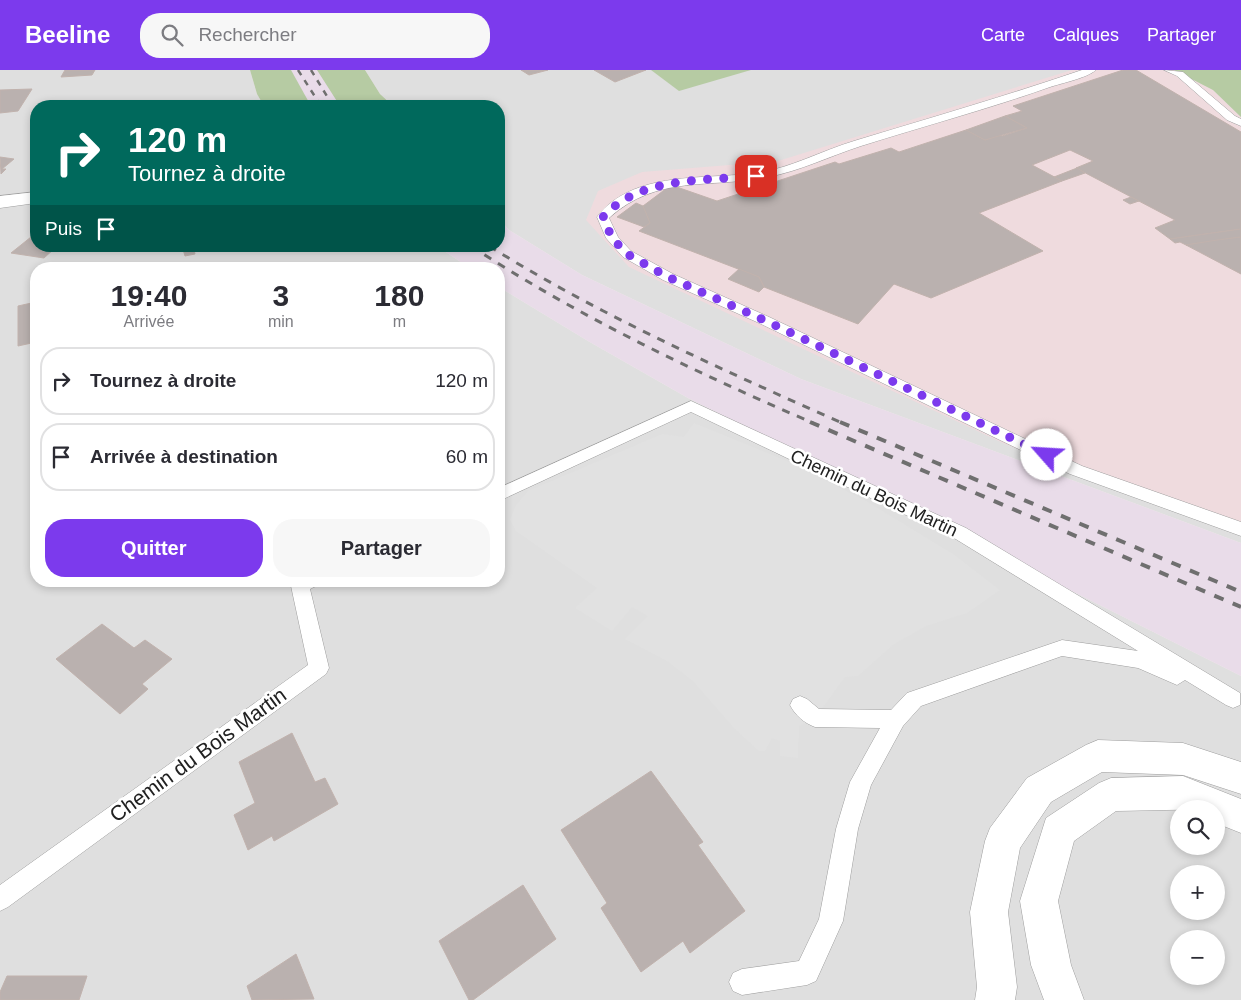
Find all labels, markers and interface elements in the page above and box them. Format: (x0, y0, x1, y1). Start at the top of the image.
search box (140, 13, 490, 58)
text: Beeline (25, 21, 110, 48)
icon: search (158, 21, 186, 49)
text: Rechercher (198, 24, 297, 45)
text: Carte (981, 25, 1025, 45)
text: Calques (1053, 25, 1119, 45)
text: Partager (1147, 25, 1216, 45)
icon: right (45, 120, 110, 185)
text: 120 m (128, 120, 227, 159)
pin (735, 155, 777, 197)
text: Tournez à droite (128, 161, 286, 186)
icon: arrive (742, 162, 770, 190)
icon: arrive (92, 215, 120, 243)
text: Puis (45, 218, 82, 239)
text: 19:40 (111, 279, 187, 312)
text: 3 (272, 279, 289, 312)
text: 180 (374, 279, 424, 312)
text: Arrivée (124, 313, 174, 330)
text: min (268, 313, 294, 330)
text: m (393, 313, 406, 330)
icon: right (47, 367, 75, 395)
text: Tournez à droite (90, 370, 236, 391)
text: 120 m (435, 370, 488, 391)
position arrow (1020, 428, 1072, 480)
icon: arrive (47, 443, 75, 471)
street label: Chemin du Bois Martin (787, 445, 961, 541)
text: Arrivée à destination (90, 446, 278, 467)
text: 60 m (446, 446, 488, 467)
button: Quitter (45, 519, 263, 577)
button: Partager (273, 519, 490, 577)
street label: Chemin du Bois Martin (105, 683, 290, 826)
map controls (1170, 800, 1225, 985)
button: search (1170, 800, 1225, 855)
button: + (1170, 865, 1225, 920)
button: − (1170, 930, 1225, 985)

